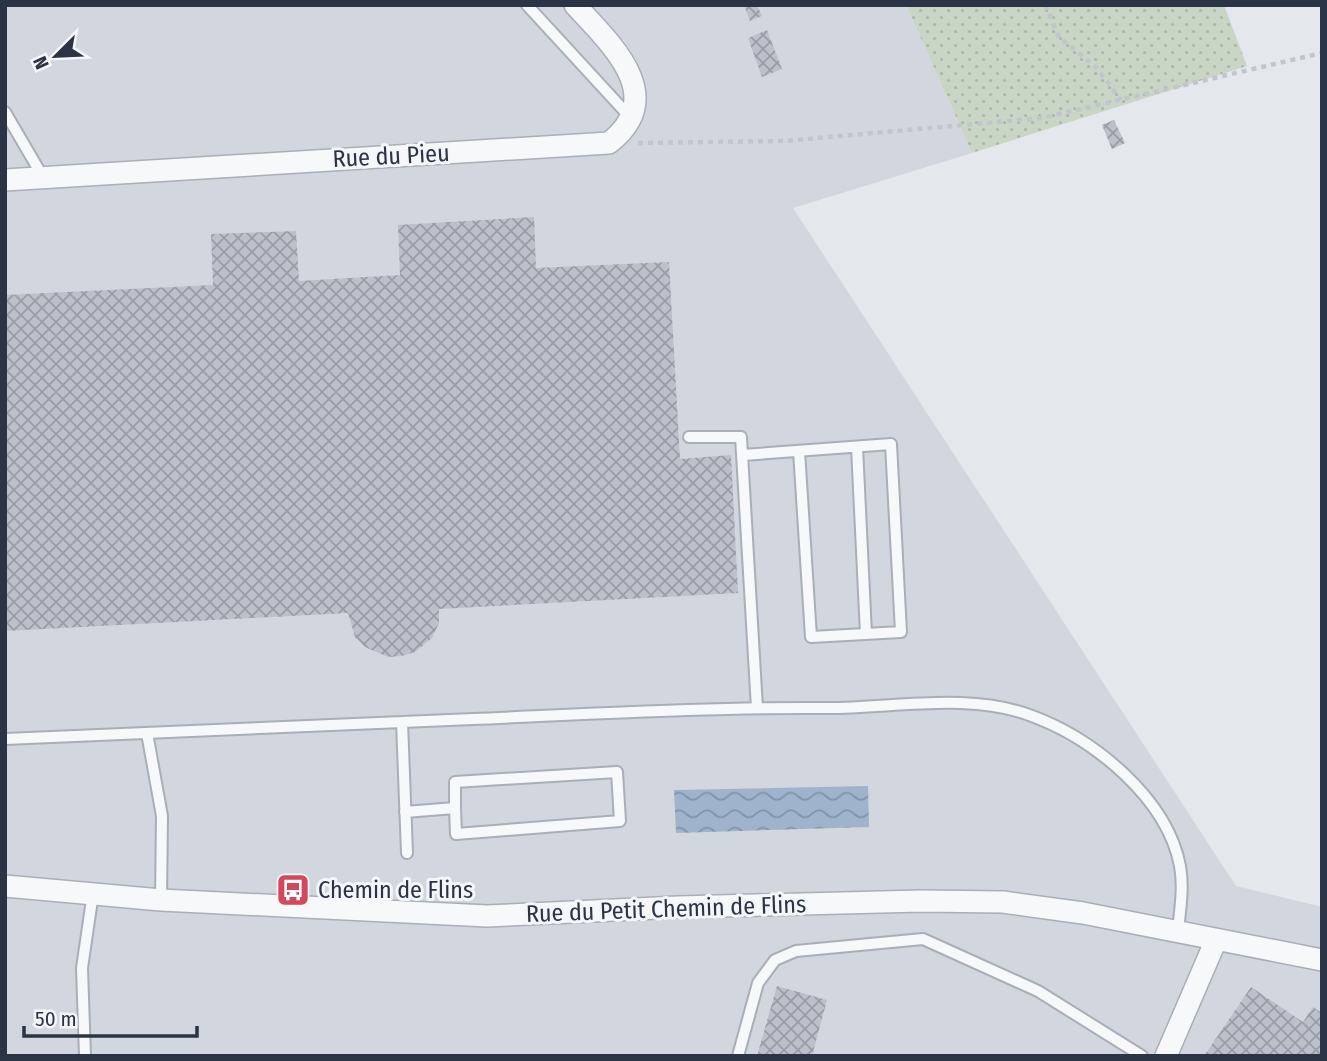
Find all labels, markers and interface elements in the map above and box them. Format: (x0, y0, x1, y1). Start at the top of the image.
north arrow (21, 21, 91, 91)
text: N (28, 53, 54, 73)
street label: Rue du Pieu (332, 139, 450, 173)
bus stop icon: Chemin de Flins (274, 871, 312, 909)
place label: Chemin de Flins (318, 876, 473, 904)
street label: Rue du Petit Chemin de Flins (525, 890, 807, 928)
scale bar (24, 995, 198, 1038)
text: 50 m (35, 1006, 77, 1032)

